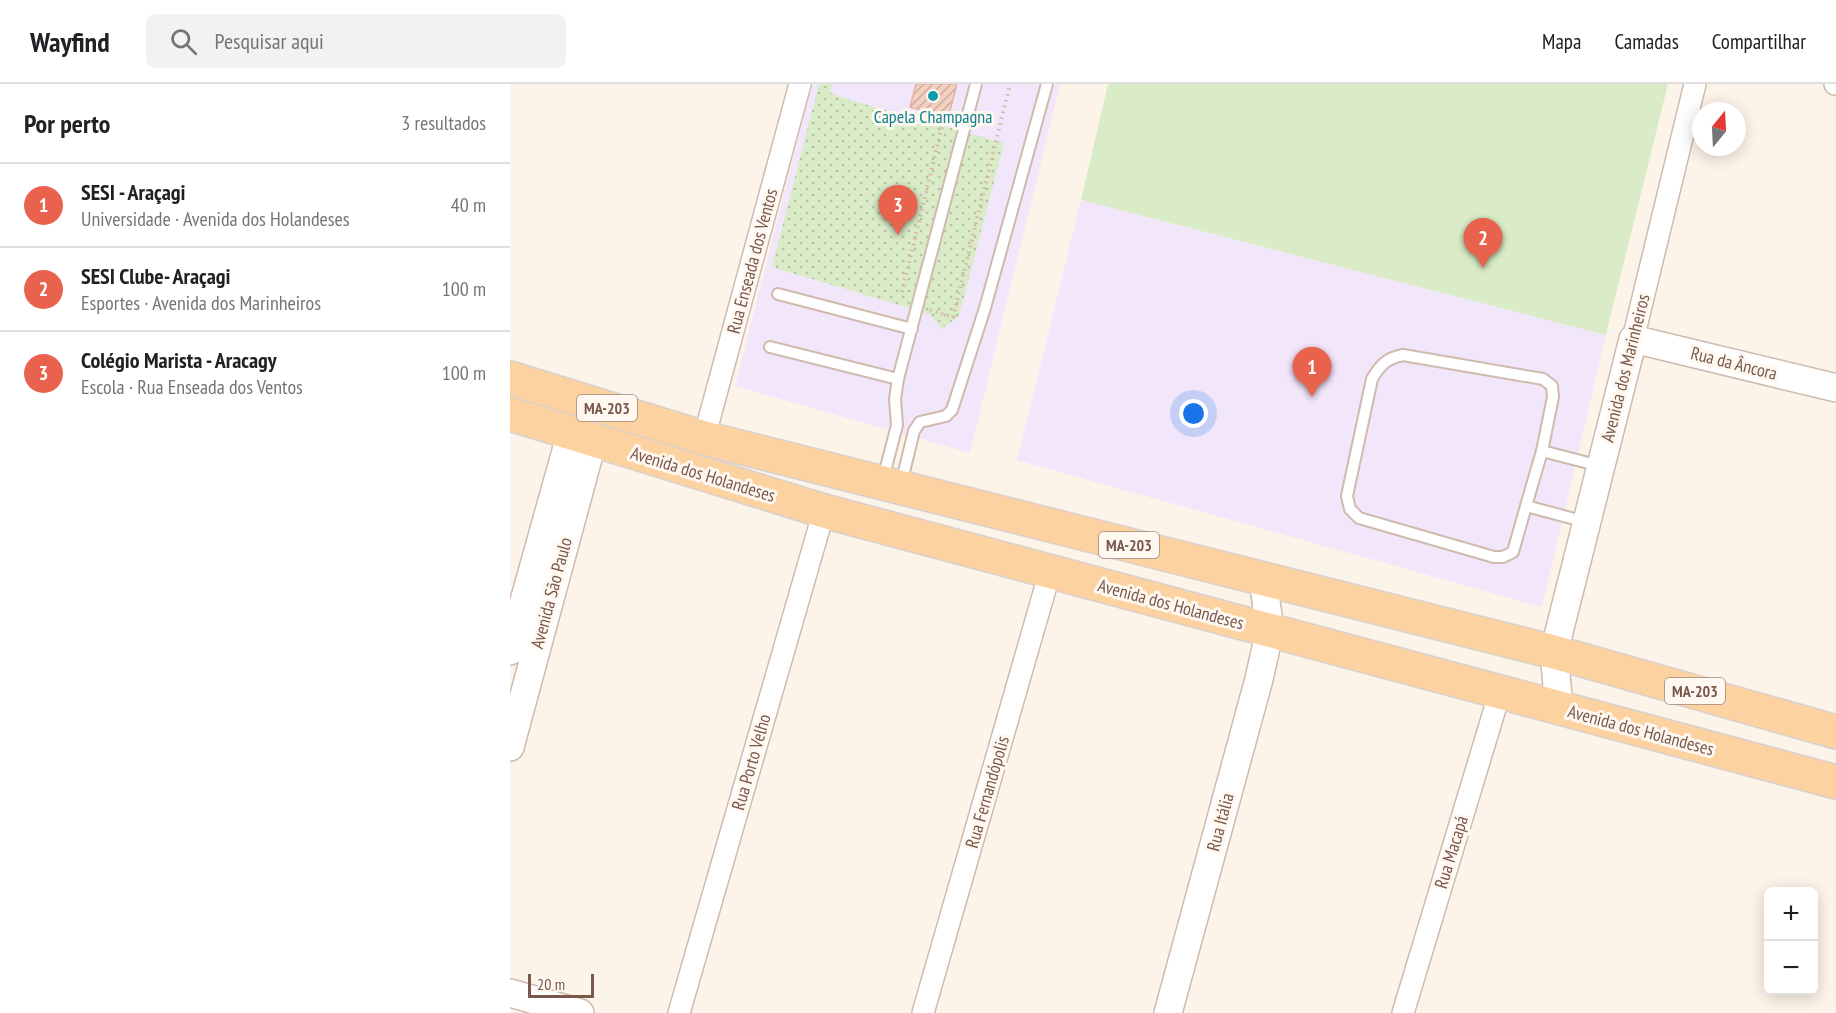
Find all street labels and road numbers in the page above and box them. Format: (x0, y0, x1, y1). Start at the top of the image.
street label: Rua Enseada dos Ventos (722, 186, 782, 336)
street label: Avenida dos Marinheiros (1595, 292, 1655, 444)
street label: Rua da Âncora (1688, 341, 1780, 385)
road number: MA-203 (577, 395, 637, 421)
street label: Avenida dos Holandeses (628, 441, 778, 507)
road number: MA-203 (1099, 532, 1159, 558)
street label: Avenida São Paulo (525, 535, 577, 651)
street label: Avenida dos Holandeses (1096, 573, 1246, 635)
road number: MA-203 (1665, 678, 1725, 704)
street label: Avenida dos Holandeses (1566, 699, 1716, 761)
street label: Rua Porto Velho (726, 711, 776, 813)
street label: Rua Fernandópolis (960, 733, 1014, 851)
street label: Rua Itália (1201, 790, 1239, 854)
street label: Rua Macapá (1429, 813, 1473, 891)

